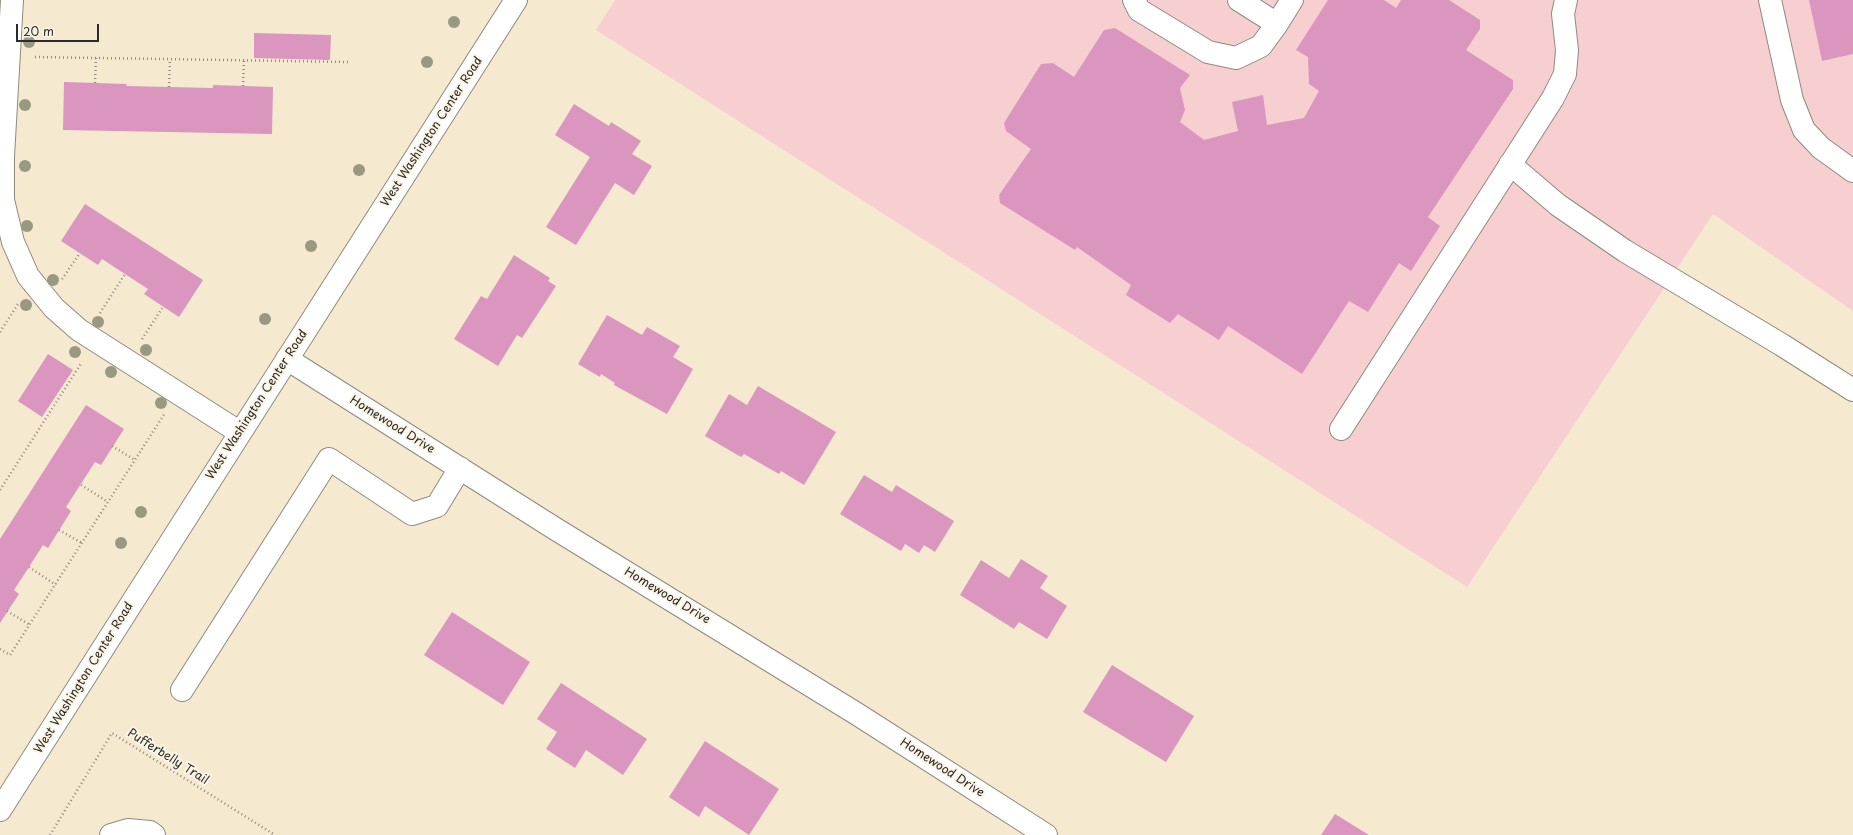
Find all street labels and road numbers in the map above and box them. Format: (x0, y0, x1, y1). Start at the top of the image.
street label: West Washington Center Road (378, 54, 486, 210)
street label: West Washington Center Road (203, 327, 311, 483)
street label: Homewood Drive (347, 393, 437, 457)
street label: Homewood Drive (621, 565, 713, 627)
street label: West Washington Center Road (31, 600, 137, 756)
street label: Pufferbelly Trail (125, 726, 211, 788)
street label: Homewood Drive (897, 735, 987, 801)

